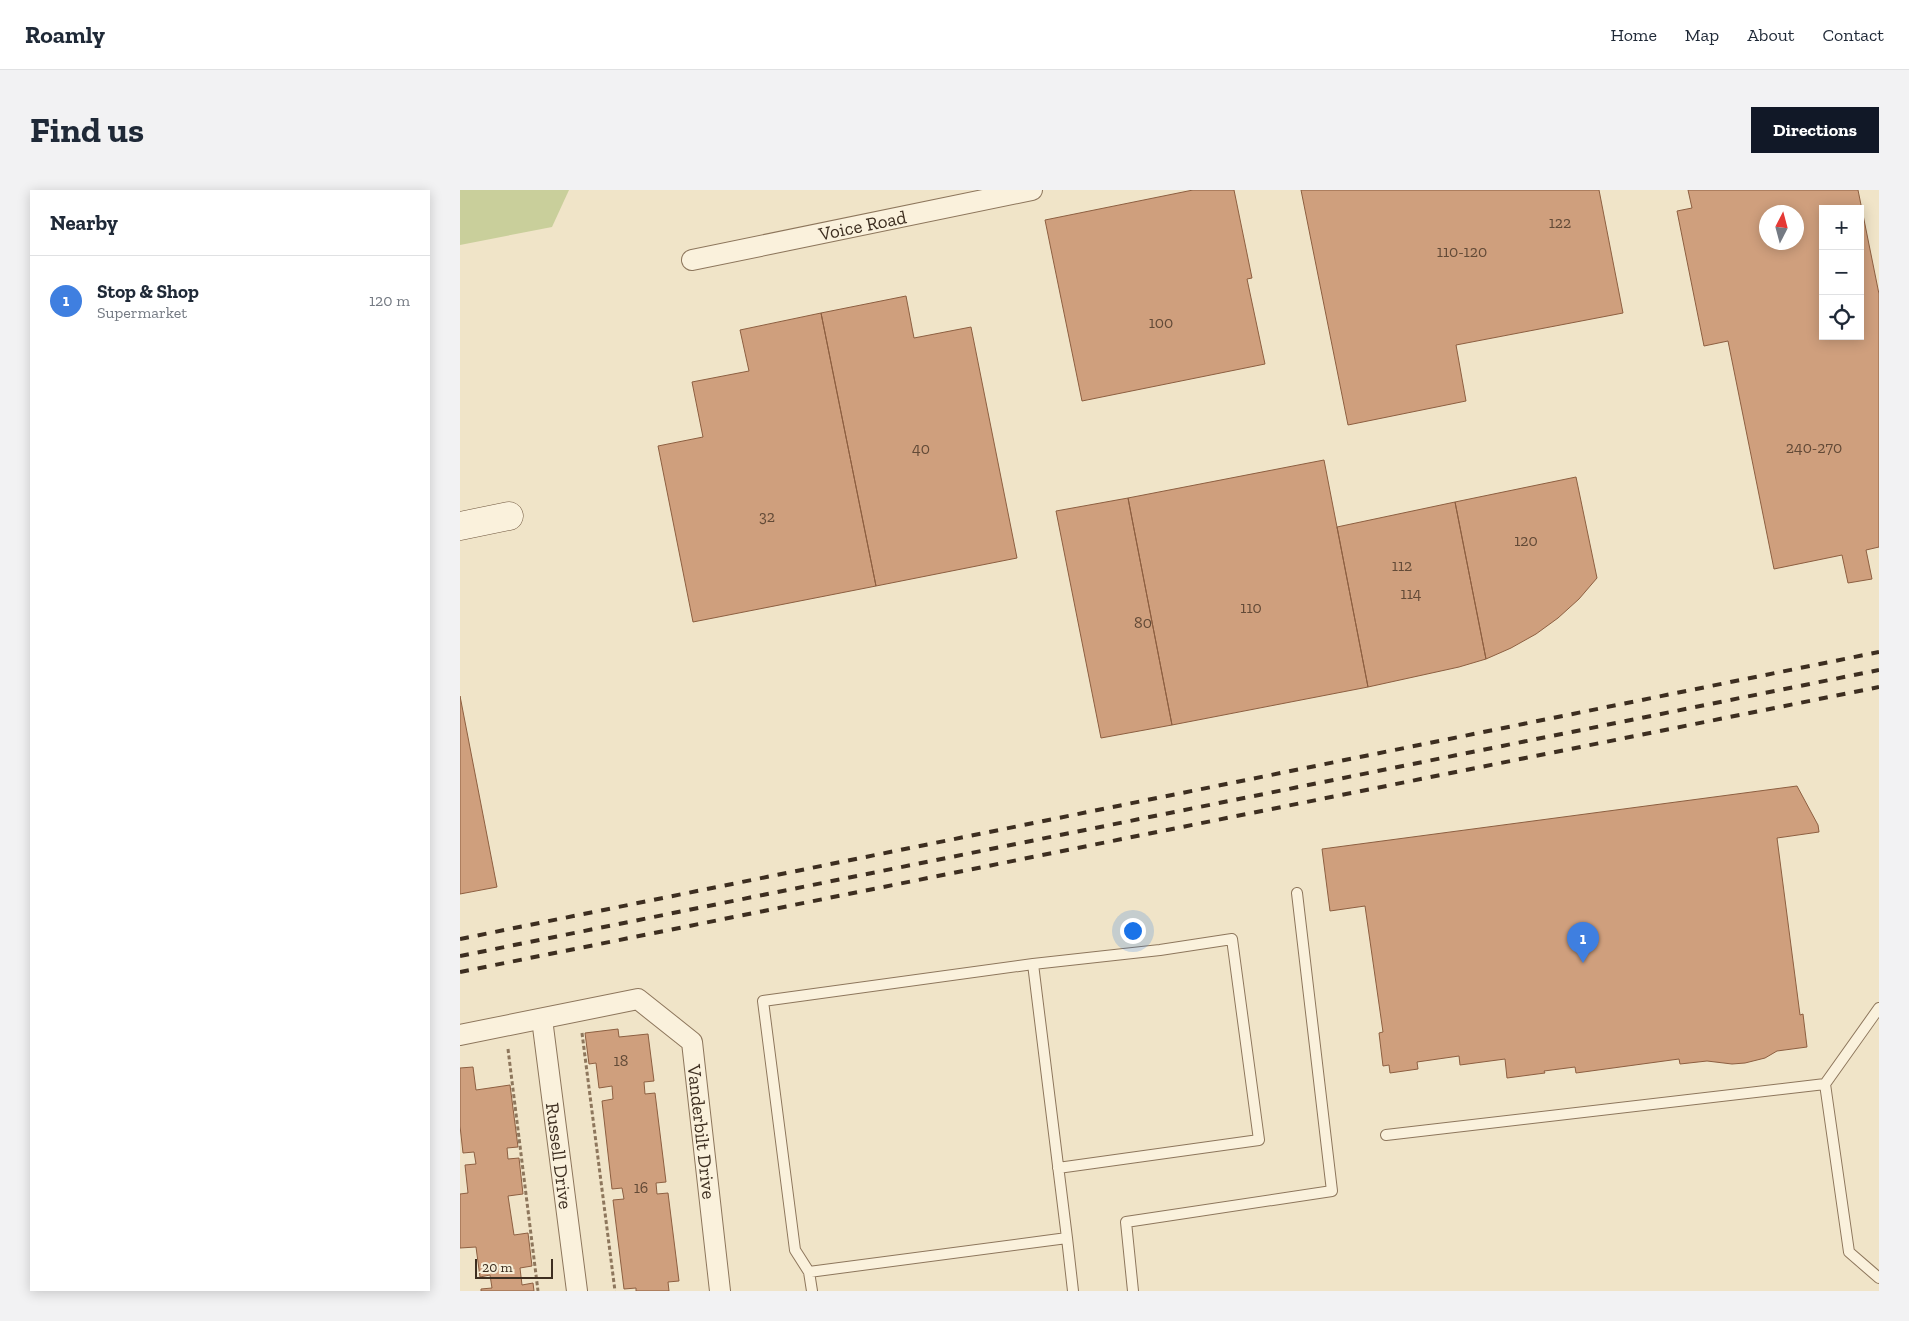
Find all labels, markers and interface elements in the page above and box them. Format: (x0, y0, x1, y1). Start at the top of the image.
text: Roamly (25, 20, 105, 49)
text: Home (1610, 24, 1657, 46)
text: Map (1685, 24, 1719, 46)
text: About (1747, 24, 1794, 46)
text: Contact (1822, 24, 1884, 46)
button: Directions (1751, 107, 1879, 153)
text: Find us (30, 109, 144, 151)
street label: Voice Road (816, 205, 909, 245)
north arrow (1759, 205, 1804, 250)
map controls (1819, 205, 1864, 340)
button: + (1819, 205, 1864, 250)
text: Nearby (50, 210, 118, 235)
house number: 122 (1549, 213, 1571, 232)
house number: 110-120 (1437, 242, 1487, 261)
button: − (1819, 250, 1864, 295)
text: Stop & Shop (97, 280, 199, 303)
text: 1 (63, 291, 69, 310)
text: 120 m (369, 291, 410, 310)
button: locate (1819, 295, 1864, 340)
text: Supermarket (97, 303, 187, 322)
house number: 100 (1149, 313, 1173, 332)
house number: 240-270 (1786, 438, 1842, 457)
house number: 40 (912, 439, 930, 458)
house number: 32 (759, 507, 775, 526)
house number: 120 (1514, 531, 1538, 550)
house number: 112 (1392, 556, 1412, 575)
house number: 114 (1401, 584, 1422, 603)
house number: 110 (1240, 598, 1262, 617)
house number: 80 (1134, 613, 1152, 632)
your location (1120, 918, 1146, 944)
pin: 1 (1567, 922, 1599, 963)
house number: 18 (614, 1051, 628, 1070)
street label: Vanderbilt Drive (683, 1062, 721, 1200)
street label: Russell Drive (541, 1101, 578, 1211)
house number: 16 (634, 1178, 648, 1197)
scale bar (475, 1256, 552, 1279)
text: 20 m (482, 1259, 513, 1276)

